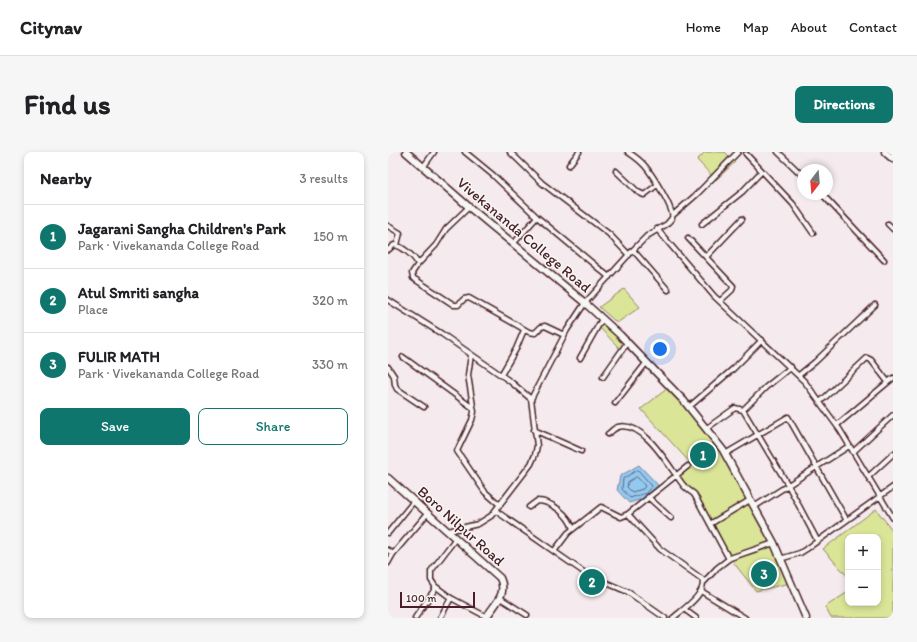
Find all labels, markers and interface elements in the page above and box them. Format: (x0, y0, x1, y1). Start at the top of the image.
text: Citynav (20, 16, 82, 39)
text: Home (686, 19, 721, 36)
text: Map (743, 19, 769, 36)
text: About (791, 19, 827, 36)
text: Contact (849, 19, 897, 36)
button: Directions (795, 86, 893, 123)
text: Find us (24, 87, 111, 121)
north arrow (797, 164, 833, 200)
text: Nearby (40, 168, 92, 188)
text: 3 results (299, 171, 348, 186)
street label: Vivekananda College Road (453, 174, 595, 296)
text: Jagarani Sangha Children's Park (78, 220, 286, 238)
text: 1 (50, 229, 56, 244)
text: 150 m (313, 229, 348, 244)
text: Park · Vivekananda College Road (78, 238, 259, 253)
text: Atul Smriti sangha (78, 284, 199, 302)
text: 2 (50, 293, 56, 308)
text: 320 m (312, 293, 348, 308)
text: Place (78, 302, 108, 317)
your location (650, 339, 670, 359)
text: FULIR MATH (78, 348, 160, 366)
text: 3 (49, 357, 57, 372)
text: 330 m (312, 357, 348, 372)
text: Park · Vivekananda College Road (78, 366, 259, 381)
button: Save (40, 408, 190, 445)
button: Share (198, 408, 348, 445)
pin: 1 (690, 440, 716, 470)
street label: Boro Nilpur Road (414, 482, 508, 570)
map controls (845, 534, 881, 606)
button: + (845, 534, 881, 570)
pin: 3 (751, 559, 777, 589)
pin: 2 (579, 567, 605, 597)
button: − (845, 570, 881, 606)
scale bar (400, 590, 475, 609)
text: 100 m (406, 592, 436, 605)

